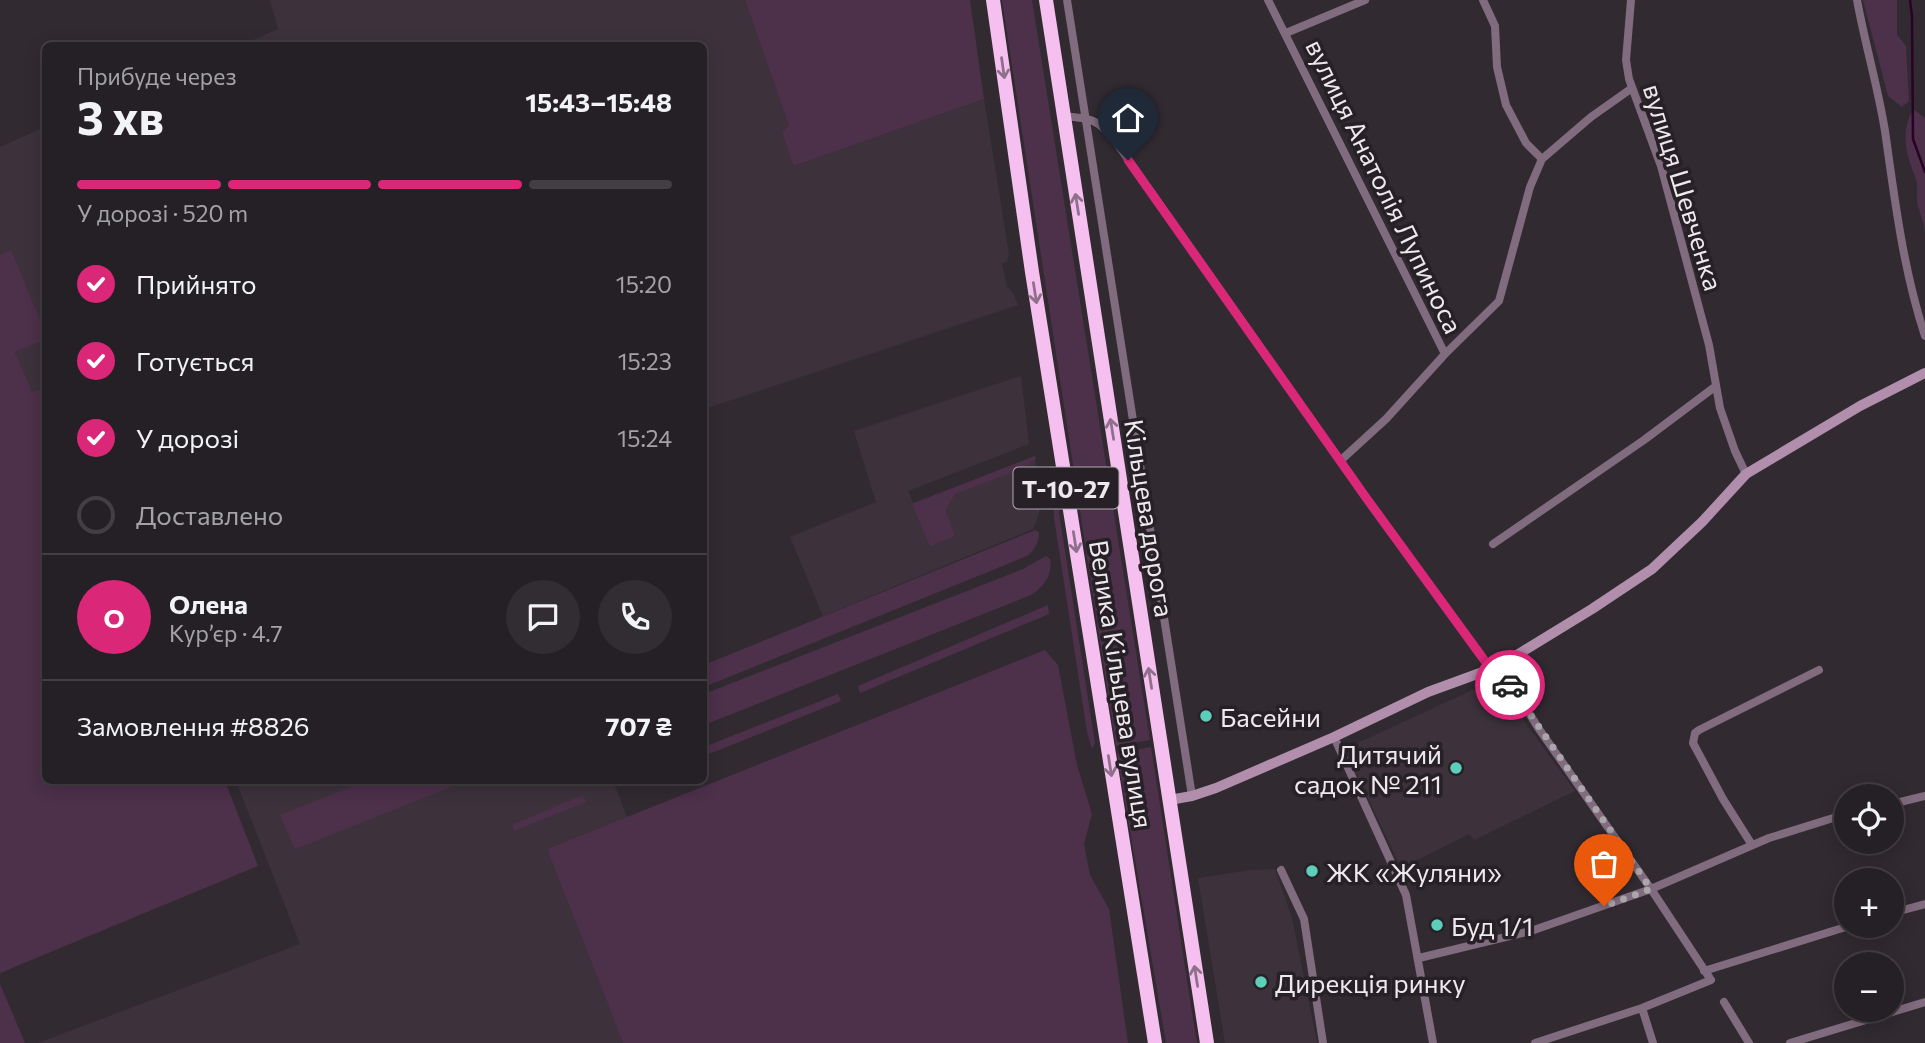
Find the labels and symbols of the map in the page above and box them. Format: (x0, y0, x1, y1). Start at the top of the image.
street label: вулиця Анатолія Лупиноса (1300, 34, 1470, 338)
one-way arrow (997, 56, 1010, 78)
street label: вулиця Шевченка (1638, 80, 1730, 294)
pin (1098, 88, 1158, 160)
one-way arrow (1070, 193, 1083, 216)
one-way arrow (1029, 281, 1042, 304)
street label: Кільцева дорога (1119, 417, 1181, 619)
one-way arrow (1105, 418, 1118, 441)
road number: Т-10-27 (1014, 467, 1118, 508)
one-way arrow (1069, 530, 1082, 553)
street label: Велика Кільцева вулиця (1084, 538, 1160, 830)
courier (1475, 650, 1545, 720)
one-way arrow (1143, 667, 1156, 690)
place label: Басейни (1220, 701, 1321, 732)
marker: Басейни (1198, 708, 1214, 724)
place label: Дитячий садок № 211 (1294, 738, 1442, 799)
one-way arrow (1104, 754, 1117, 777)
marker: Дитячий садок № 211 (1448, 760, 1464, 776)
pin (1574, 834, 1634, 906)
place label: ЖК «Жуляни» (1326, 856, 1502, 887)
marker: ЖК «Жуляни» (1304, 863, 1320, 879)
place label: Буд 1/1 (1451, 910, 1533, 941)
marker: Буд 1/1 (1429, 917, 1445, 933)
one-way arrow (1189, 965, 1202, 988)
place label: Дирекція ринку (1275, 967, 1466, 998)
marker: Дирекція ринку (1253, 974, 1269, 990)

